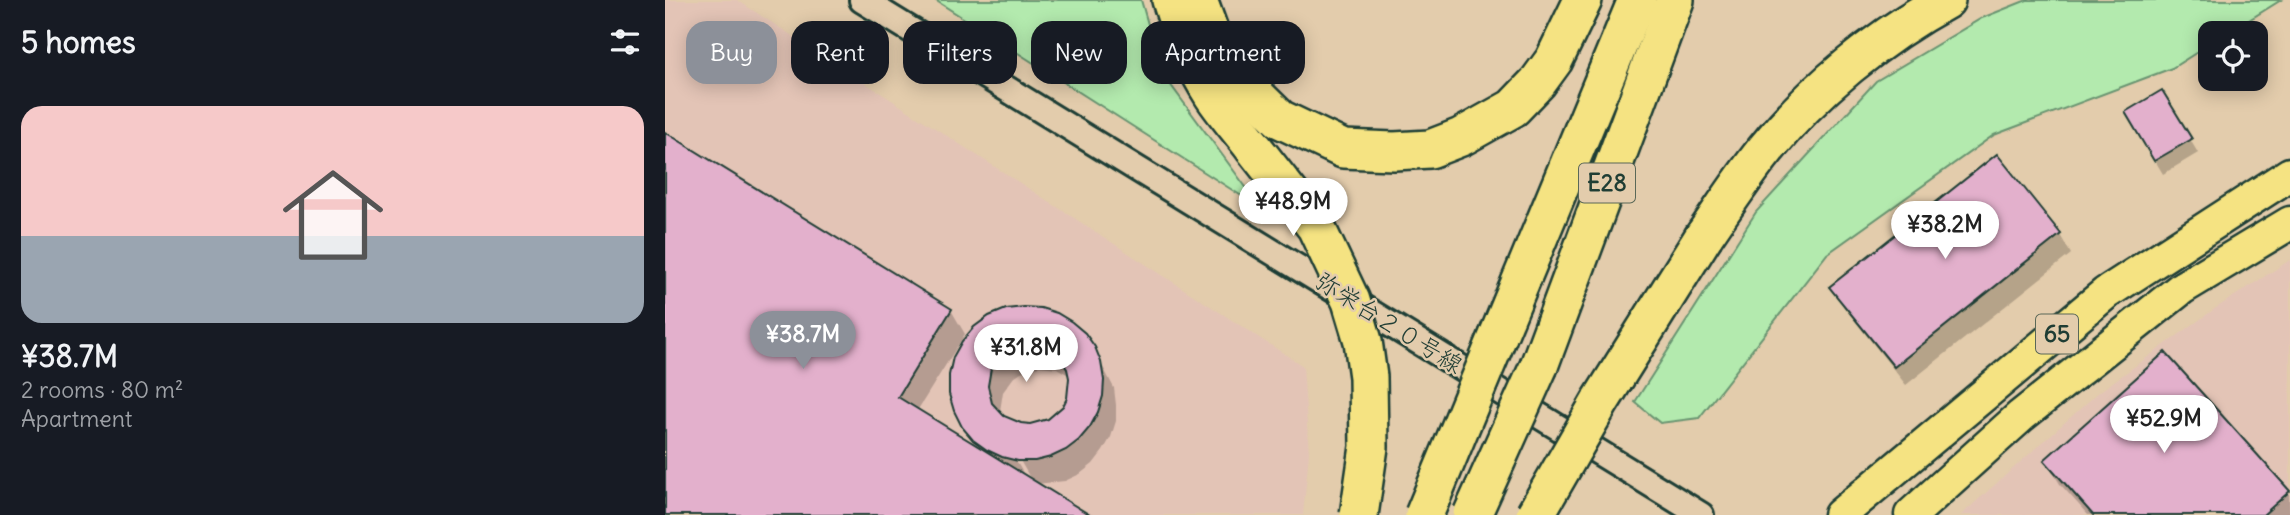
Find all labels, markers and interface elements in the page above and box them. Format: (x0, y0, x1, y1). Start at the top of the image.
chip: Buy (686, 21, 777, 84)
chip: Rent (791, 21, 889, 84)
chip: Filters (903, 21, 1017, 84)
chip: New (1031, 21, 1127, 84)
chip: Apartment (1141, 21, 1305, 84)
map controls (2198, 21, 2268, 91)
button: locate (2198, 21, 2268, 91)
text: 5 homes (21, 23, 136, 61)
icon: filters (606, 23, 644, 61)
icon: home (270, 152, 396, 278)
road number: E28 (1579, 164, 1635, 202)
pin: ¥48.9M (1236, 178, 1350, 238)
text: ¥48.9M (1255, 186, 1331, 215)
pin: ¥38.2M (1888, 202, 2002, 261)
text: ¥38.2M (1907, 209, 1983, 238)
street label: 弥栄台２０号線 (1310, 265, 1469, 379)
pin: ¥38.7M (746, 312, 860, 371)
road number: 65 (2036, 314, 2078, 354)
text: ¥38.7M (766, 319, 840, 348)
pin: ¥31.8M (969, 324, 1083, 384)
text: ¥31.8M (990, 332, 1062, 361)
text: ¥38.7M (21, 337, 118, 375)
text: 2 rooms · 80 m² (21, 375, 183, 404)
pin: ¥52.9M (2107, 396, 2221, 455)
text: ¥52.9M (2126, 403, 2202, 432)
text: Apartment (21, 404, 133, 433)

